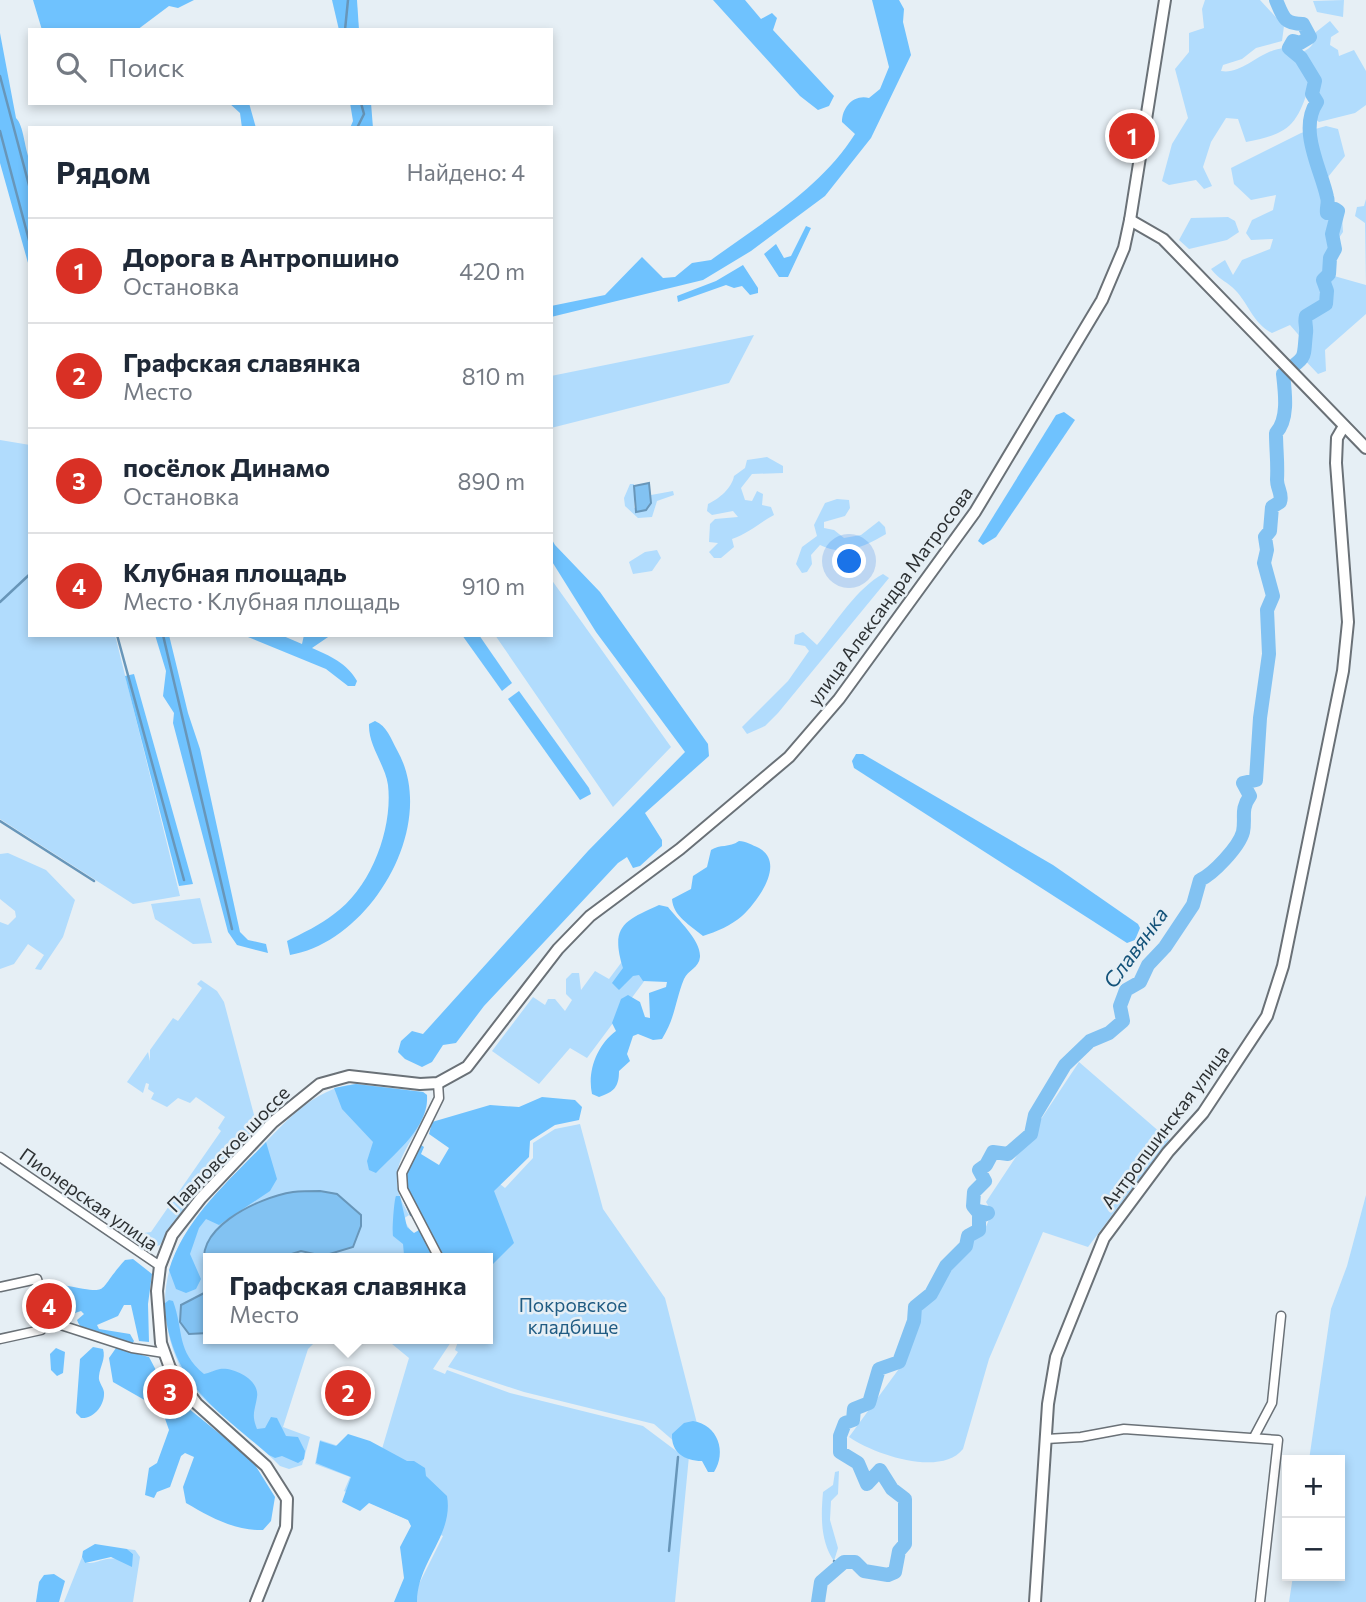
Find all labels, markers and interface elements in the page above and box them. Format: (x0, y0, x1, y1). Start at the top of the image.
search box (28, 28, 553, 105)
icon: search (52, 48, 90, 86)
text: Поиск (108, 51, 185, 82)
pin: 1 (1109, 110, 1155, 162)
text: Рядом (56, 153, 150, 190)
text: Найдено: 4 (407, 158, 525, 186)
text: Дорога в Антропшино (123, 241, 399, 272)
text: 1 (74, 257, 84, 285)
text: 420 m (459, 257, 525, 285)
text: Остановка (123, 272, 239, 300)
text: Графская славянка (123, 346, 360, 377)
text: 2 (72, 362, 86, 390)
text: 810 m (462, 362, 525, 390)
text: Место (123, 377, 193, 405)
text: посёлок Динамо (123, 451, 330, 482)
text: 3 (72, 467, 86, 495)
text: 890 m (458, 467, 525, 495)
text: Остановка (123, 482, 239, 510)
street label: улица Александра Матросова (802, 482, 977, 710)
your location (832, 544, 866, 578)
text: Клубная площадь (123, 556, 347, 587)
text: 4 (72, 572, 86, 600)
text: 910 m (462, 572, 525, 600)
text: Место · Клубная площадь (123, 587, 400, 615)
water label: Славянка (1097, 902, 1172, 992)
street label: Антропшинская улица (1096, 1040, 1234, 1213)
street label: Павловское шоссе (161, 1081, 294, 1217)
street label: Пионерская улица (16, 1142, 163, 1255)
popup (203, 1253, 493, 1344)
text: Графская славянка (229, 1269, 467, 1300)
pin: 4 (26, 1280, 72, 1332)
park label: Покровское кладбище (519, 1293, 627, 1338)
text: Место (229, 1300, 299, 1328)
pin: 3 (147, 1366, 193, 1418)
pin: 2 (325, 1367, 371, 1419)
map controls (1282, 1455, 1345, 1581)
button: + (1282, 1455, 1345, 1518)
button: − (1282, 1518, 1345, 1581)

